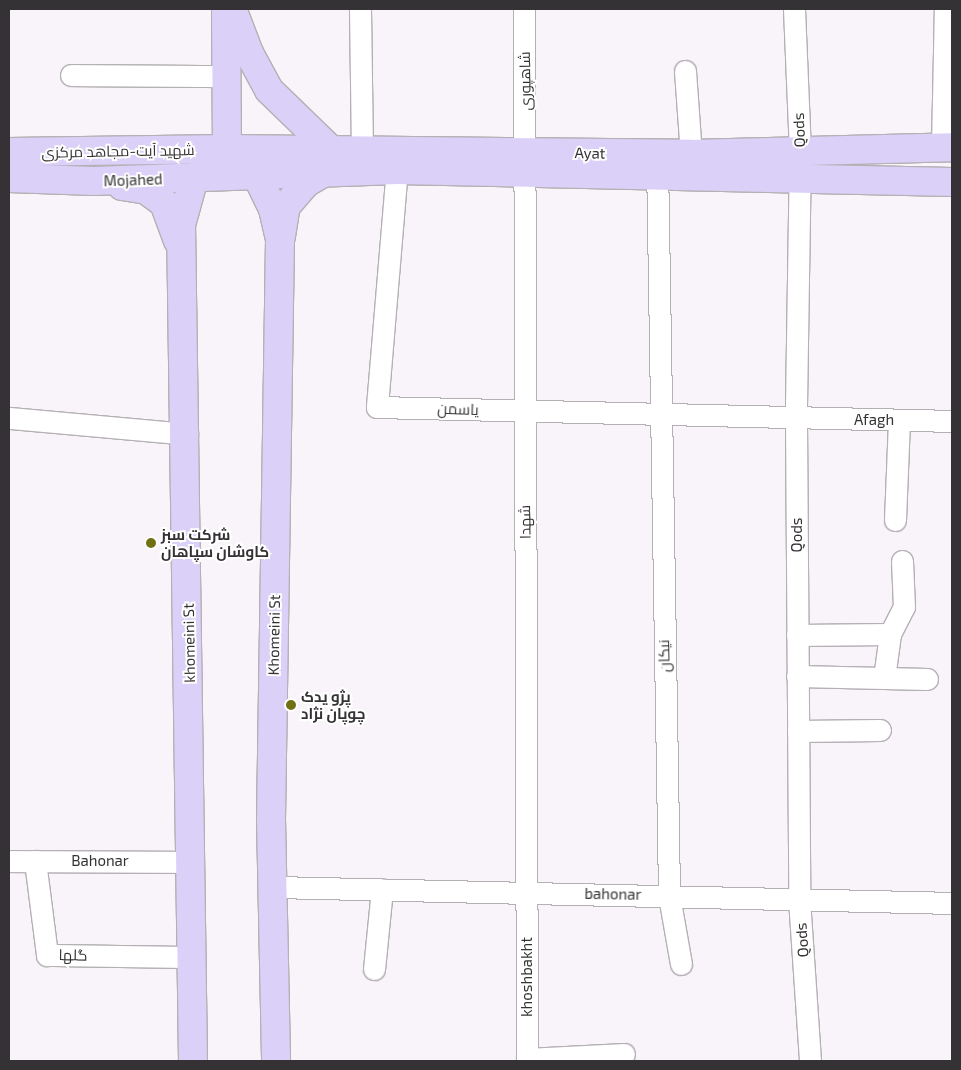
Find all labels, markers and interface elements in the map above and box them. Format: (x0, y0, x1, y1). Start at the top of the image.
street label: شاهپوری (515, 51, 535, 111)
street label: Qods (789, 112, 809, 148)
street label: شهید آیت-مجاهد مرکزی (41, 141, 195, 161)
street label: Ayat (574, 144, 606, 162)
street label: Mojahed (103, 170, 163, 190)
street label: یاسمن (437, 399, 479, 419)
street label: Afagh (854, 411, 894, 429)
street label: شهدا (516, 505, 534, 539)
street label: Qods (788, 518, 806, 552)
place label: شرکت سبز کاوشان سپاهان (161, 525, 269, 560)
marker: شرکت سبز کاوشان سپاهان (145, 537, 157, 549)
street label: Khomeini St (264, 594, 284, 676)
street label: khomeini St (179, 603, 199, 683)
street label: نیکان (655, 639, 673, 673)
place label: پژو یدک چوپان نژاد (301, 687, 365, 722)
marker: پژو یدک چوپان نژاد (285, 699, 297, 711)
street label: Bahonar (71, 852, 129, 870)
street label: bahonar (584, 885, 642, 903)
street label: Qods (792, 922, 812, 958)
street label: khoshbakht (518, 937, 536, 1017)
street label: گلها (58, 946, 88, 964)

